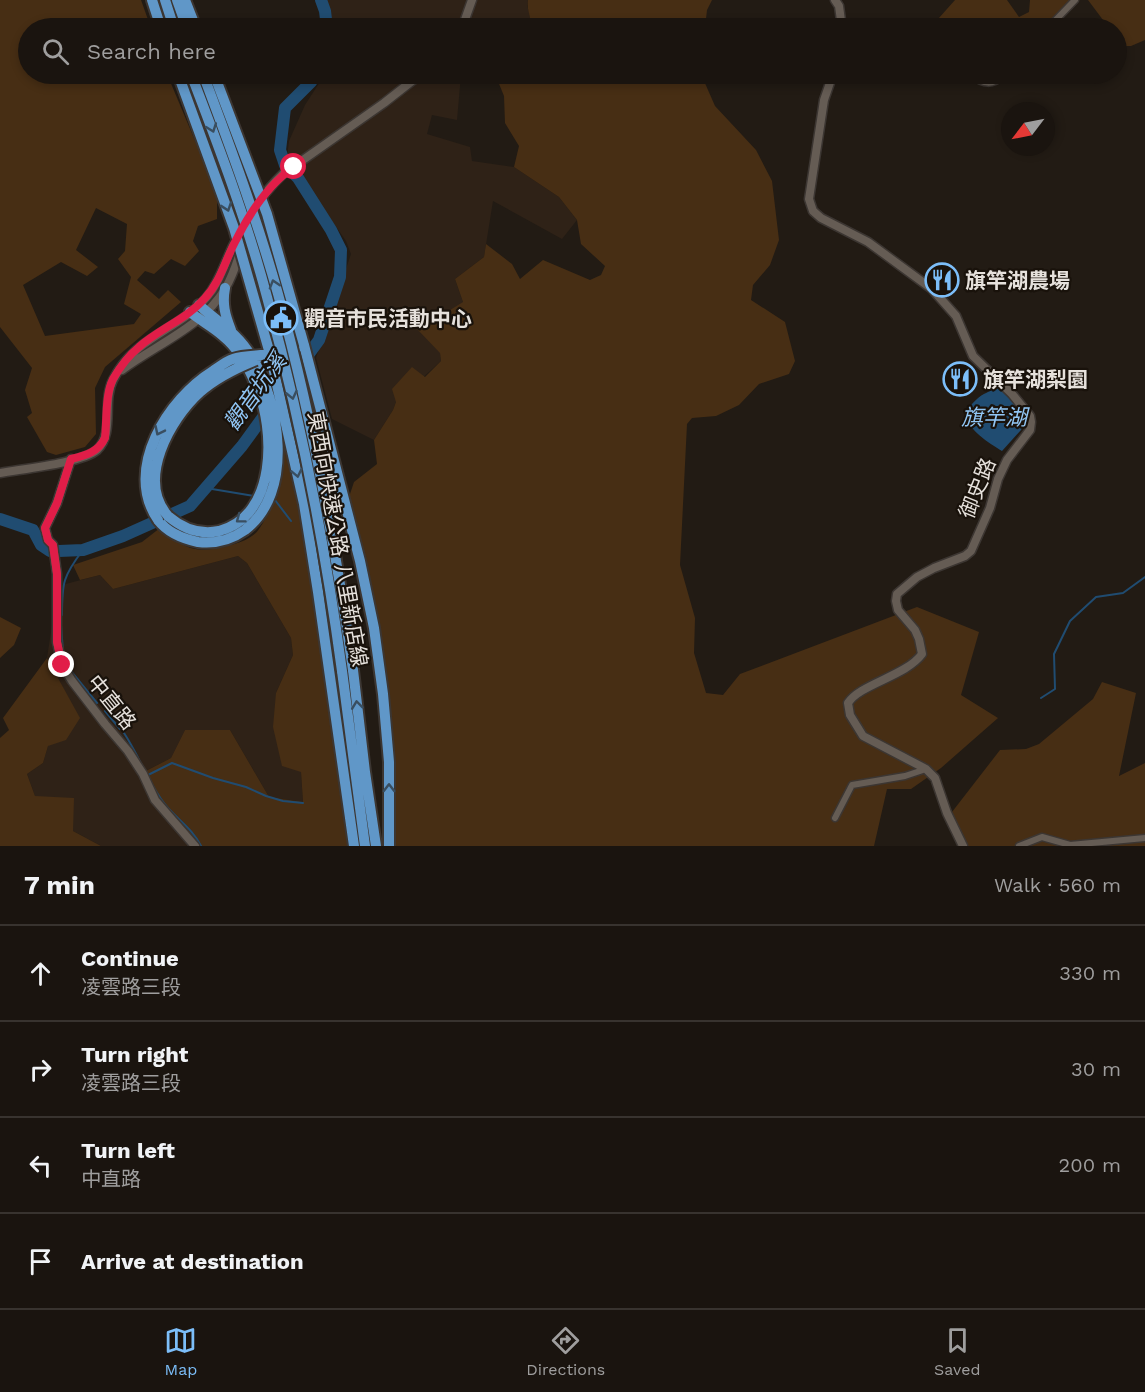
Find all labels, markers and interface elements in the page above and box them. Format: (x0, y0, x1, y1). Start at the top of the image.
search box (18, 18, 1127, 84)
icon: search (39, 35, 72, 68)
text: Search here (87, 39, 216, 64)
north arrow (1001, 102, 1055, 156)
one-way arrow (205, 122, 217, 133)
route start (280, 153, 306, 179)
one-way arrow (220, 201, 232, 212)
restaurant icon: 旗竿湖農場 (924, 262, 960, 298)
place label: 旗竿湖農場 (965, 268, 1070, 293)
one-way arrow (269, 279, 281, 289)
public building icon: 觀音市民活動中心 (263, 300, 299, 336)
place label: 觀音市民活動中心 (304, 306, 472, 331)
water label: 觀音坑溪 (219, 347, 293, 435)
restaurant icon: 旗竿湖梨園 (942, 361, 978, 397)
place label: 旗竿湖梨園 (983, 367, 1088, 392)
one-way arrow (285, 390, 298, 400)
water label: 旗竿湖 (961, 405, 1030, 430)
street label: 東西向快速公路 八里新店線 (303, 409, 373, 669)
one-way arrow (155, 424, 166, 435)
street label: 御史路 (954, 454, 1000, 522)
one-way arrow (290, 468, 303, 478)
one-way arrow (236, 512, 247, 523)
route end (48, 651, 74, 677)
street label: 中直路 (82, 670, 142, 734)
one-way arrow (351, 700, 364, 709)
one-way arrow (382, 783, 395, 792)
text: 7 min (24, 870, 95, 900)
text: Walk · 560 m (994, 873, 1121, 897)
text: Continue (81, 946, 179, 971)
icon: ahead (24, 957, 57, 990)
text: 330 m (1059, 961, 1121, 985)
text: 凌雲路三段 (81, 975, 181, 999)
text: Turn right (81, 1042, 188, 1067)
icon: right (24, 1053, 57, 1086)
text: 30 m (1071, 1057, 1121, 1081)
text: 凌雲路三段 (81, 1071, 181, 1095)
text: Turn left (81, 1138, 175, 1163)
icon: left (24, 1149, 57, 1182)
text: 200 m (1059, 1153, 1121, 1177)
text: 中直路 (81, 1167, 141, 1191)
icon: arrive (24, 1245, 57, 1278)
text: Arrive at destination (81, 1249, 304, 1274)
tab: Map (164, 1324, 197, 1379)
tab: Directions (526, 1324, 605, 1379)
tab: Saved (934, 1324, 981, 1379)

